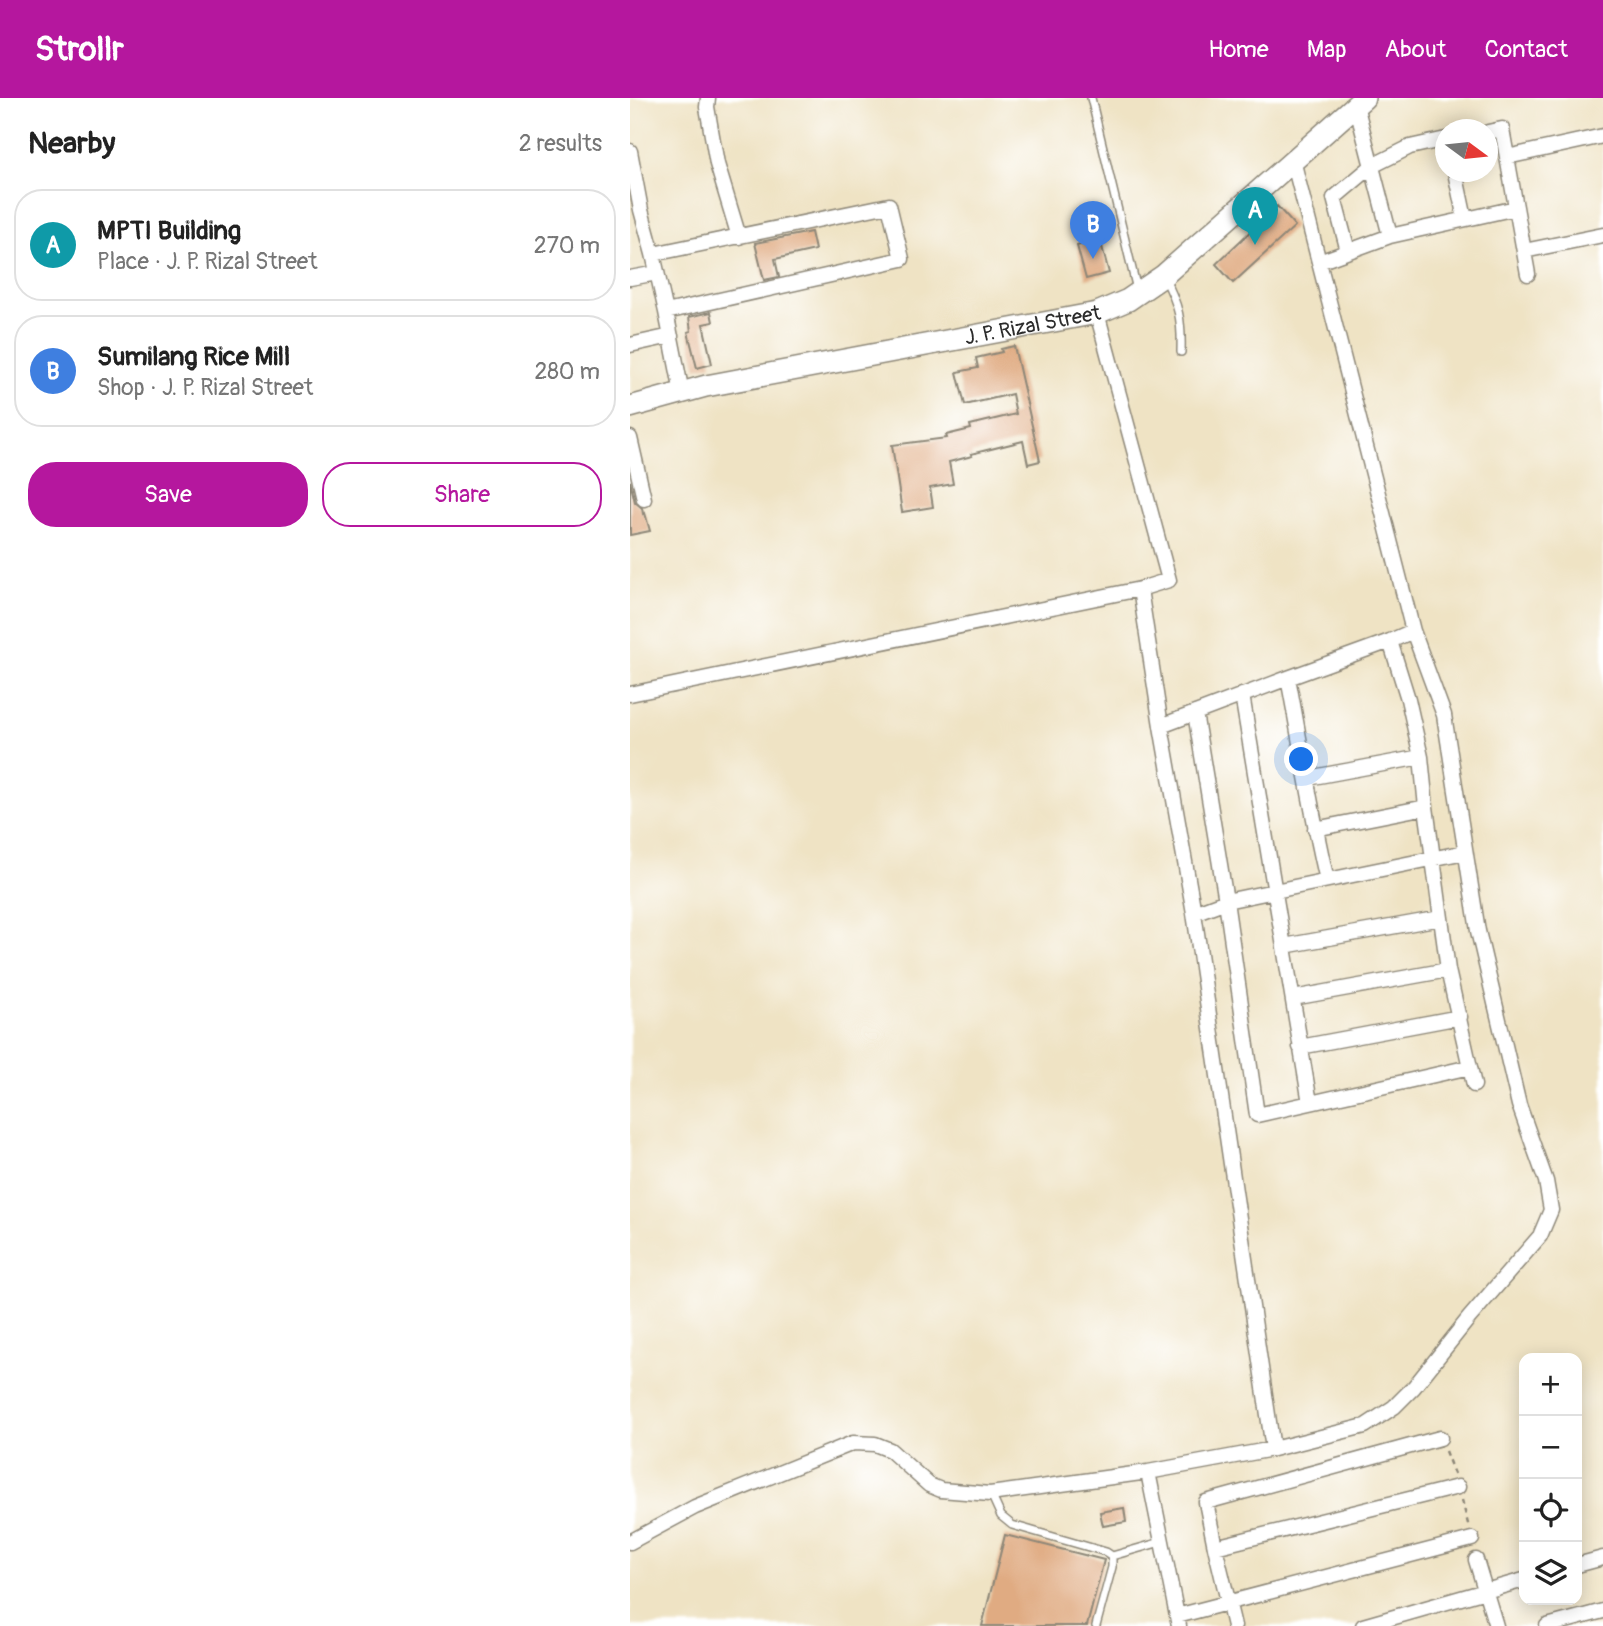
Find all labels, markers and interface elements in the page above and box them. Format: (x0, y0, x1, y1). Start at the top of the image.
text: Strollr (35, 29, 124, 70)
text: Home (1208, 35, 1269, 64)
text: Map (1307, 35, 1347, 64)
text: About (1385, 35, 1447, 64)
text: Contact (1485, 35, 1568, 64)
north arrow (1435, 119, 1498, 182)
text: Nearby (28, 125, 115, 162)
text: 2 results (519, 129, 602, 158)
pin: A (1232, 187, 1278, 245)
pin: B (1070, 201, 1116, 259)
text: MPTI Building (97, 215, 241, 247)
text: A (46, 231, 60, 260)
text: 270 m (534, 231, 600, 260)
text: Place · J. P. Rizal Street (97, 247, 317, 276)
street label: J. P. Rizal Street (962, 299, 1104, 351)
text: Sumilang Rice Mill (97, 341, 290, 373)
text: B (46, 357, 60, 386)
text: 280 m (534, 357, 600, 386)
text: Shop · J. P. Rizal Street (97, 373, 313, 402)
button: Save (28, 462, 308, 527)
button: Share (322, 462, 602, 527)
your location (1284, 742, 1318, 776)
map controls (1519, 1353, 1582, 1605)
button: + (1519, 1353, 1582, 1416)
button: − (1519, 1416, 1582, 1479)
button: locate (1519, 1479, 1582, 1542)
button: layers (1519, 1542, 1582, 1605)

